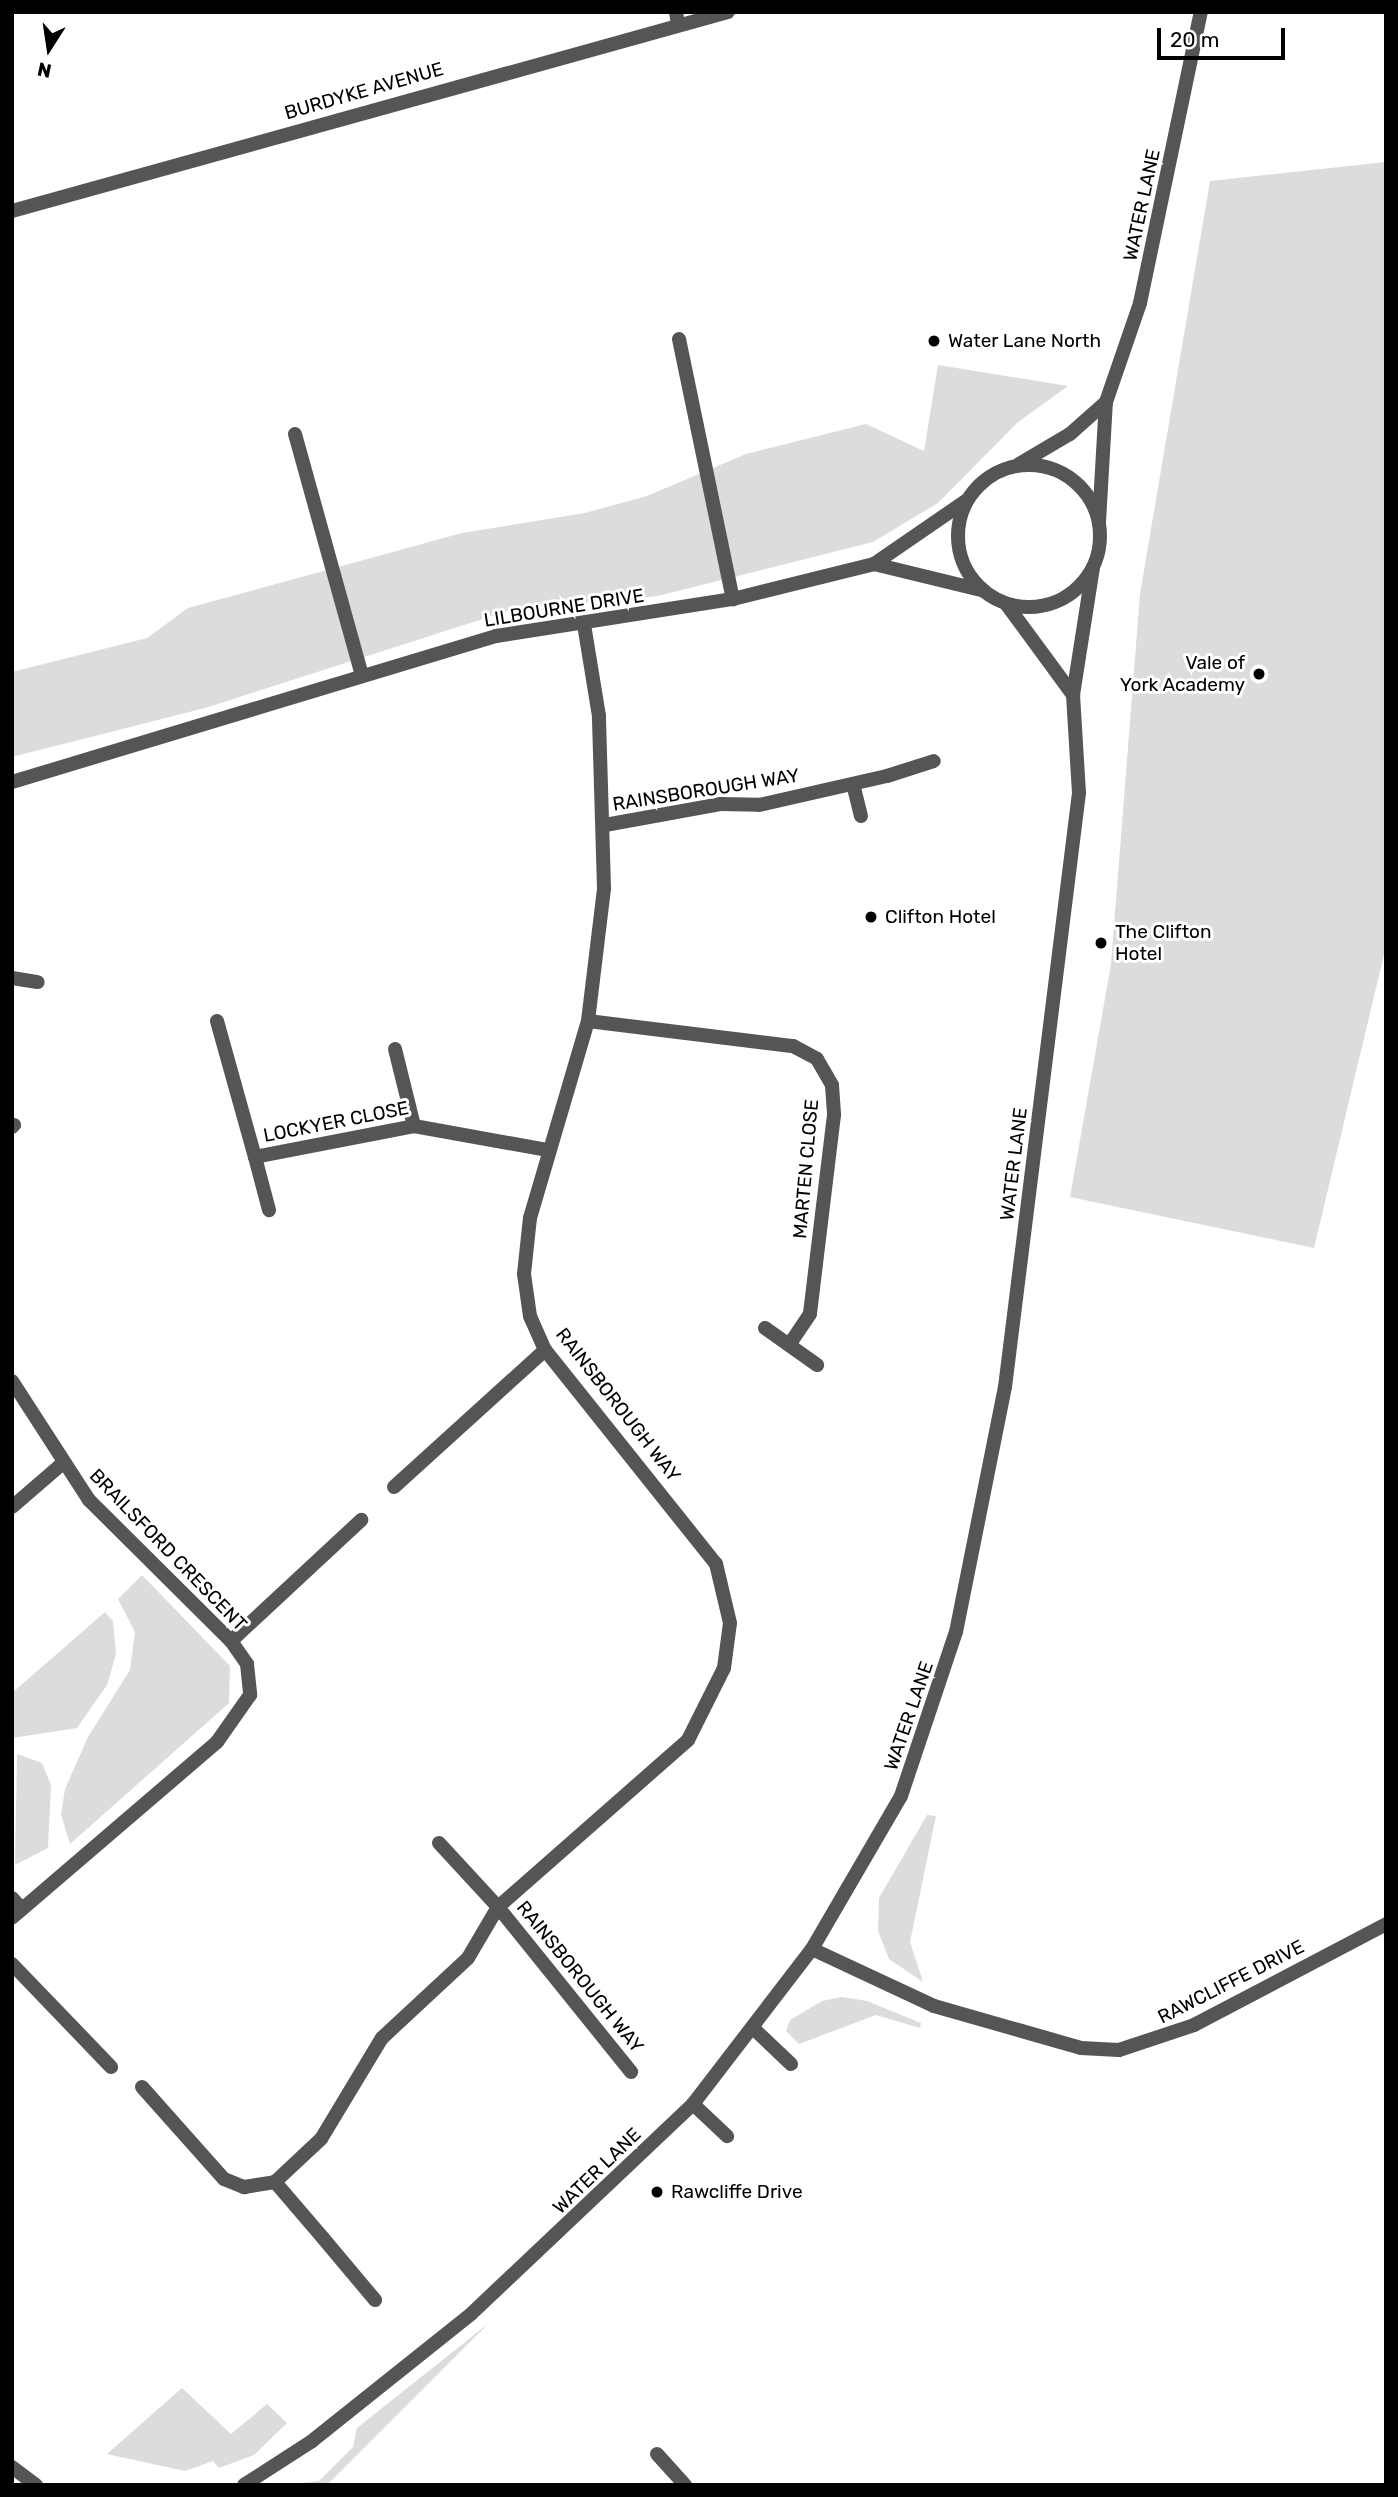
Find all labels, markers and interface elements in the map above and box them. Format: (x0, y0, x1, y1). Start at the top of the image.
north arrow (14, 14, 84, 84)
scale bar (1160, 14, 1288, 58)
text: 20 m (1170, 27, 1219, 52)
text: N (35, 57, 54, 83)
street label: BURDYKE AVENUE (282, 57, 446, 125)
street label: WATER LANE (1119, 147, 1165, 263)
place label: Water Lane North (948, 330, 1101, 352)
marker: Water Lane North (926, 333, 942, 349)
street label: LILBOURNE DRIVE (482, 584, 646, 632)
place label: Vale of York Academy (1119, 652, 1245, 696)
marker: Vale of York Academy (1251, 666, 1267, 682)
street label: RAINSBOROUGH WAY (611, 764, 801, 816)
place label: Clifton Hotel (885, 906, 996, 928)
marker: Clifton Hotel (863, 909, 879, 925)
place label: The Clifton Hotel (1115, 921, 1212, 965)
marker: The Clifton Hotel (1093, 935, 1109, 951)
street label: LOCKYER CLOSE (261, 1097, 411, 1147)
street label: MARTEN CLOSE (789, 1098, 823, 1240)
street label: WATER LANE (996, 1106, 1032, 1222)
street label: RAINSBOROUGH WAY (551, 1323, 685, 1487)
street label: BRAILSFORD CRESCENT (85, 1464, 251, 1636)
street label: WATER LANE (880, 1658, 938, 1774)
street label: RAINSBOROUGH WAY (512, 1896, 648, 2058)
street label: RAWCLIFFE DRIVE (1154, 1935, 1308, 2029)
street label: WATER LANE (548, 2123, 646, 2219)
place label: Rawcliffe Drive (671, 2181, 803, 2203)
marker: Rawcliffe Drive (649, 2184, 665, 2200)

